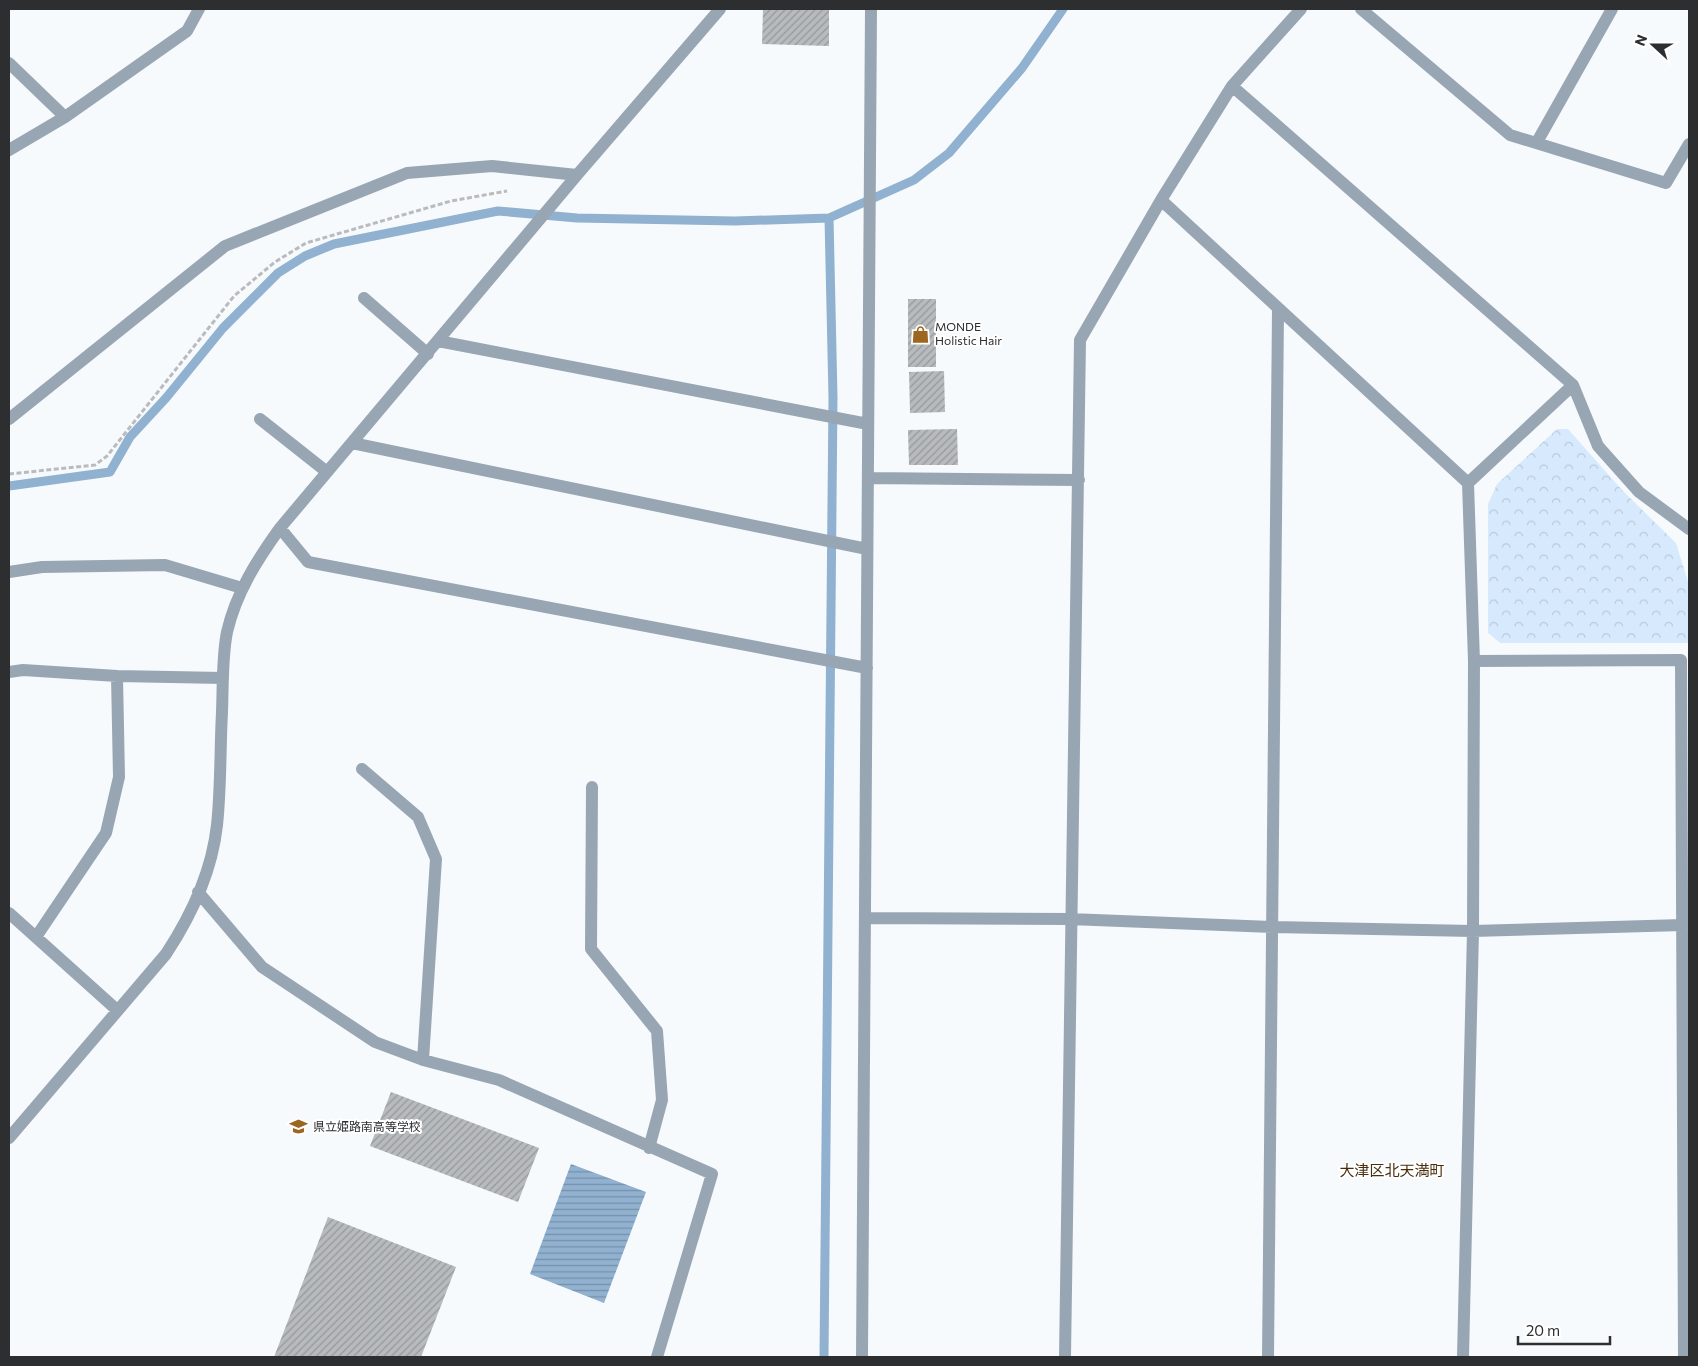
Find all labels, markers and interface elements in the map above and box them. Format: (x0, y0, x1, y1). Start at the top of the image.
north arrow (1628, 20, 1678, 70)
text: N (1631, 32, 1650, 48)
place label: MONDE Holistic Hair (935, 319, 1002, 347)
shop icon: MONDE Holistic Hair (911, 324, 931, 344)
school or university icon: 県立姫路南高等学校 (289, 1117, 309, 1137)
place label: 県立姫路南高等学校 (313, 1119, 421, 1133)
district label: 大津区北天満町 (1339, 1161, 1445, 1179)
scale bar (1518, 1314, 1610, 1346)
text: 20 m (1526, 1321, 1560, 1339)

